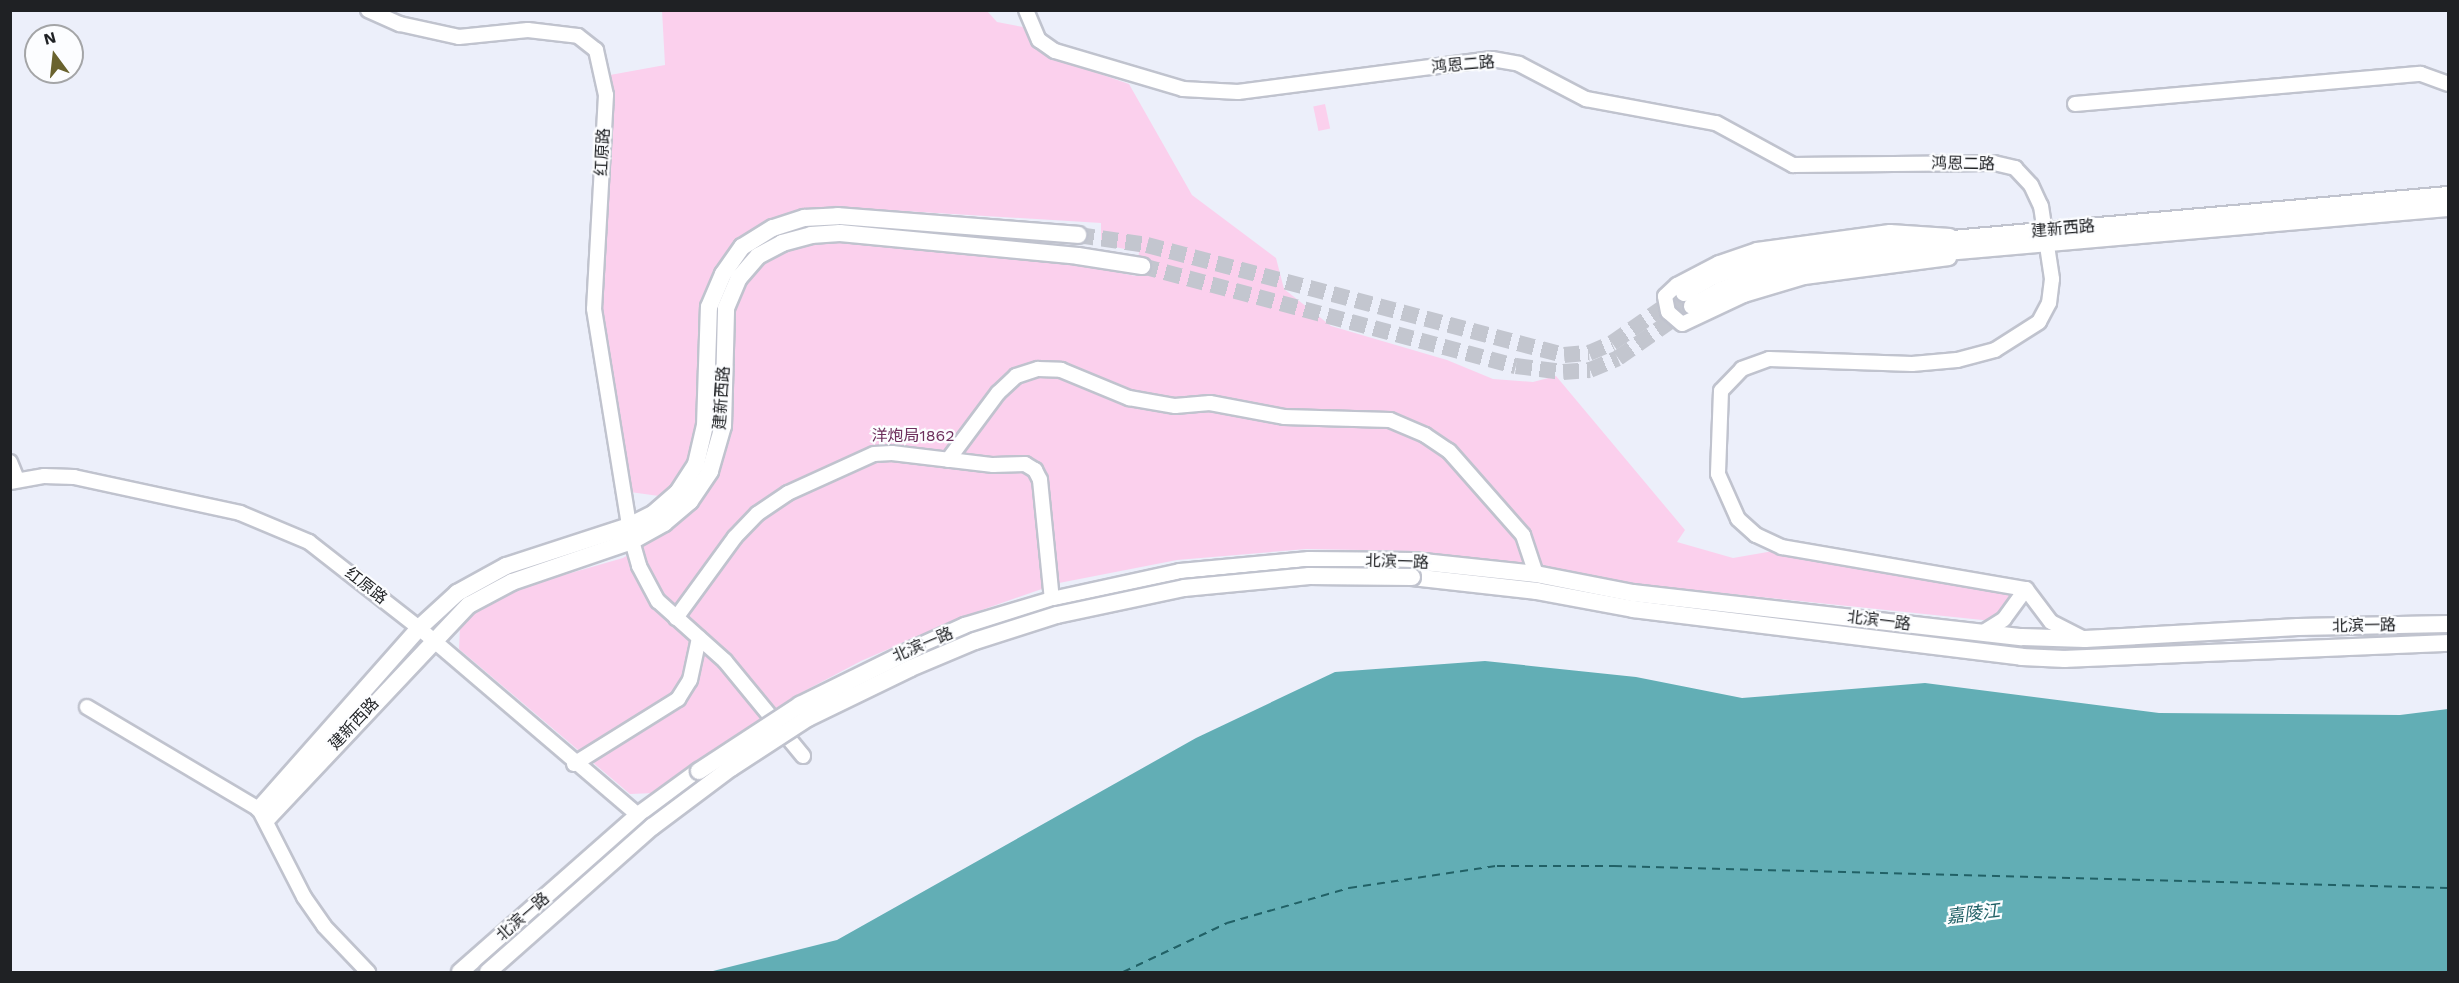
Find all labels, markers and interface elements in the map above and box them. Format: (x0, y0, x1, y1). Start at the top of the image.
north arrow (24, 24, 84, 84)
text: N (42, 27, 58, 49)
street label: 鸿恩二路 (1430, 53, 1496, 77)
street label: 红原路 (592, 128, 614, 176)
street label: 鸿恩二路 (1931, 154, 1995, 174)
street label: 建新西路 (2030, 217, 2096, 241)
street label: 建新西路 (710, 365, 734, 431)
park label: 洋炮局1862 (871, 426, 955, 446)
street label: 北滨一路 (1365, 551, 1429, 573)
street label: 红原路 (341, 564, 391, 608)
street label: 北滨一路 (1846, 608, 1912, 634)
street label: 北滨一路 (2332, 616, 2396, 636)
street label: 北滨一路 (890, 624, 956, 666)
street label: 建新西路 (325, 694, 383, 754)
street label: 北滨一路 (493, 889, 553, 945)
water label: 嘉陵江 (1945, 900, 2001, 928)

